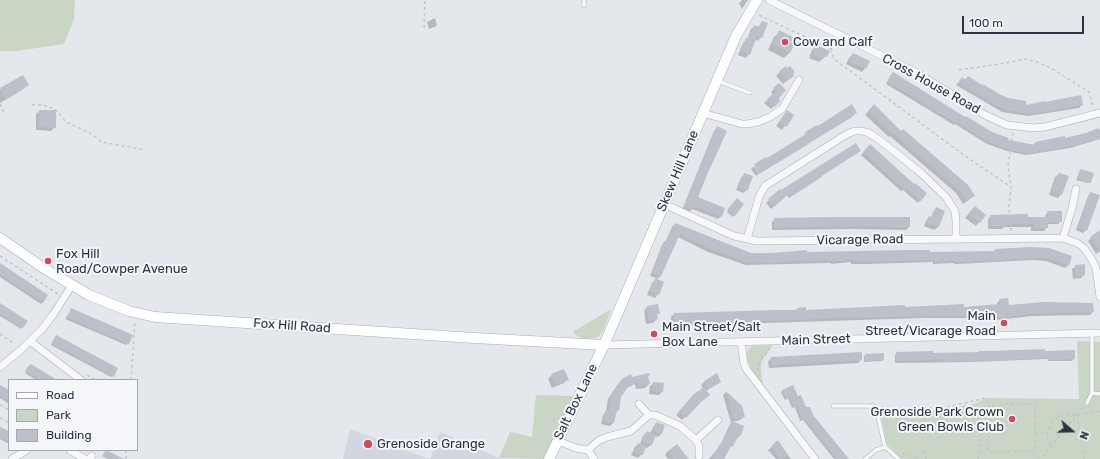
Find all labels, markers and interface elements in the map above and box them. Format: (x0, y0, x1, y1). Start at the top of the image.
scale bar (964, 8, 1086, 34)
text: 100 m (969, 16, 1003, 30)
place label: Cow and Calf (793, 34, 873, 50)
marker: Cow and Calf (780, 37, 790, 47)
street label: Cross House Road (879, 51, 983, 117)
street label: Skew Hill Lane (654, 128, 702, 214)
street label: Vicarage Road (816, 231, 904, 249)
place label: Fox Hill Road/Cowper Avenue (56, 246, 188, 277)
marker: Fox Hill Road/Cowper Avenue (43, 256, 53, 266)
place label: Main Street/Vicarage Road (865, 308, 996, 339)
street label: Fox Hill Road (253, 316, 331, 336)
marker: Main Street/Vicarage Road (999, 318, 1009, 328)
place label: Main Street/Salt Box Lane (662, 319, 761, 350)
marker: Main Street/Salt Box Lane (649, 329, 659, 339)
street label: Main Street (781, 331, 851, 349)
street label: Salt Box Lane (551, 362, 601, 442)
legend (8, 379, 138, 451)
text: Road (46, 388, 74, 402)
place label: Grenoside Park Crown Green Bowls Club (870, 404, 1004, 435)
text: Park (46, 408, 71, 422)
north arrow (1052, 411, 1092, 451)
marker: Grenoside Park Crown Green Bowls Club (1007, 414, 1017, 424)
text: Building (46, 428, 92, 442)
text: N (1076, 429, 1091, 441)
place label: Grenoside Grange (377, 436, 485, 452)
marker: Grenoside Grange (362, 438, 374, 450)

